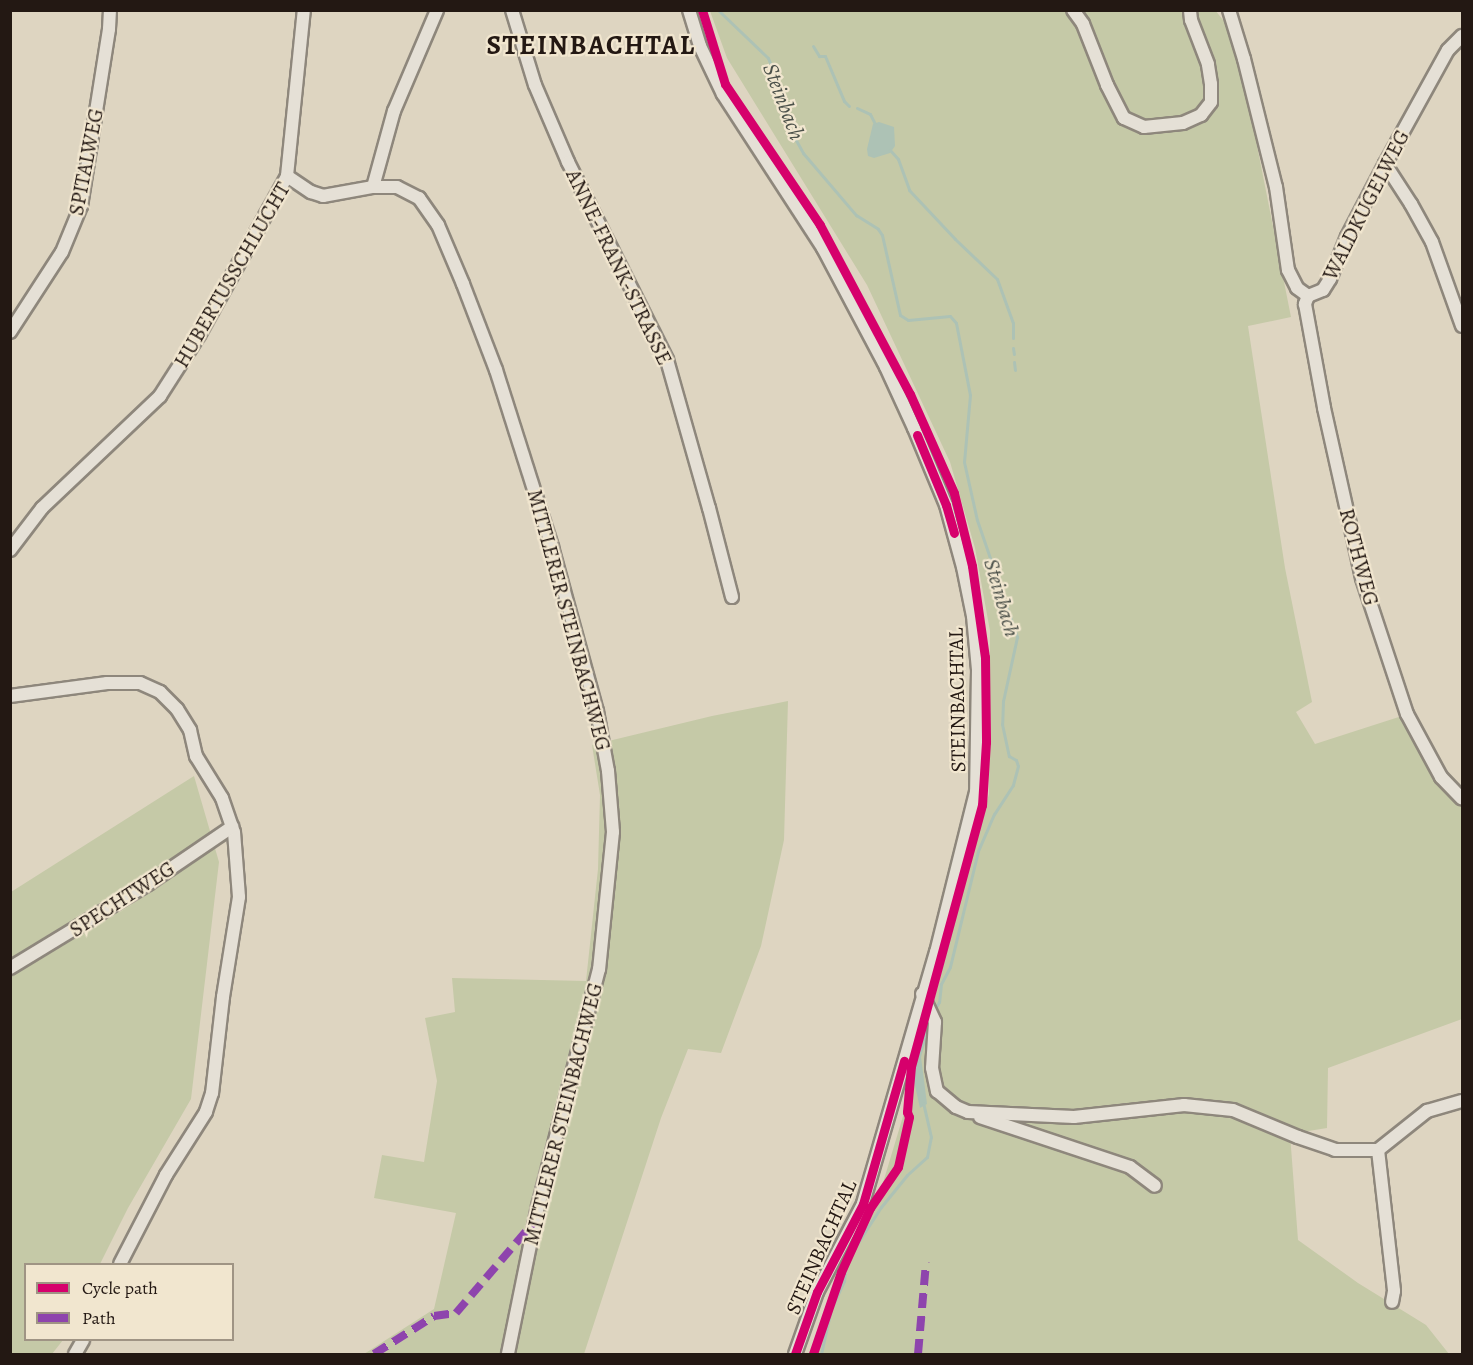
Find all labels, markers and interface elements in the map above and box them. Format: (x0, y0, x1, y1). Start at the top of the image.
district label: STEINBACHTAL (486, 30, 696, 62)
water label: Steinbach (756, 60, 810, 144)
street label: SPITALWEG (63, 106, 109, 218)
street label: WALDKUGELWEG (1317, 126, 1415, 284)
street label: ANNE-FRANK-STRASSE (561, 165, 677, 369)
street label: HUBERTUSSCHLUCHT (169, 178, 295, 372)
street label: MITTLERER STEINBACHWEG (522, 486, 616, 754)
street label: ROTHWEG (1334, 506, 1384, 608)
water label: Steinbach (977, 556, 1025, 640)
street label: STEINBACHTAL (943, 627, 971, 773)
street label: SPECHTWEG (65, 856, 179, 942)
street label: MITTLERER STEINBACHWEG (518, 980, 608, 1248)
street label: STEINBACHTAL (780, 1176, 862, 1318)
legend (24, 1263, 234, 1341)
text: Cycle path (82, 1276, 158, 1300)
text: Path (82, 1306, 116, 1330)

